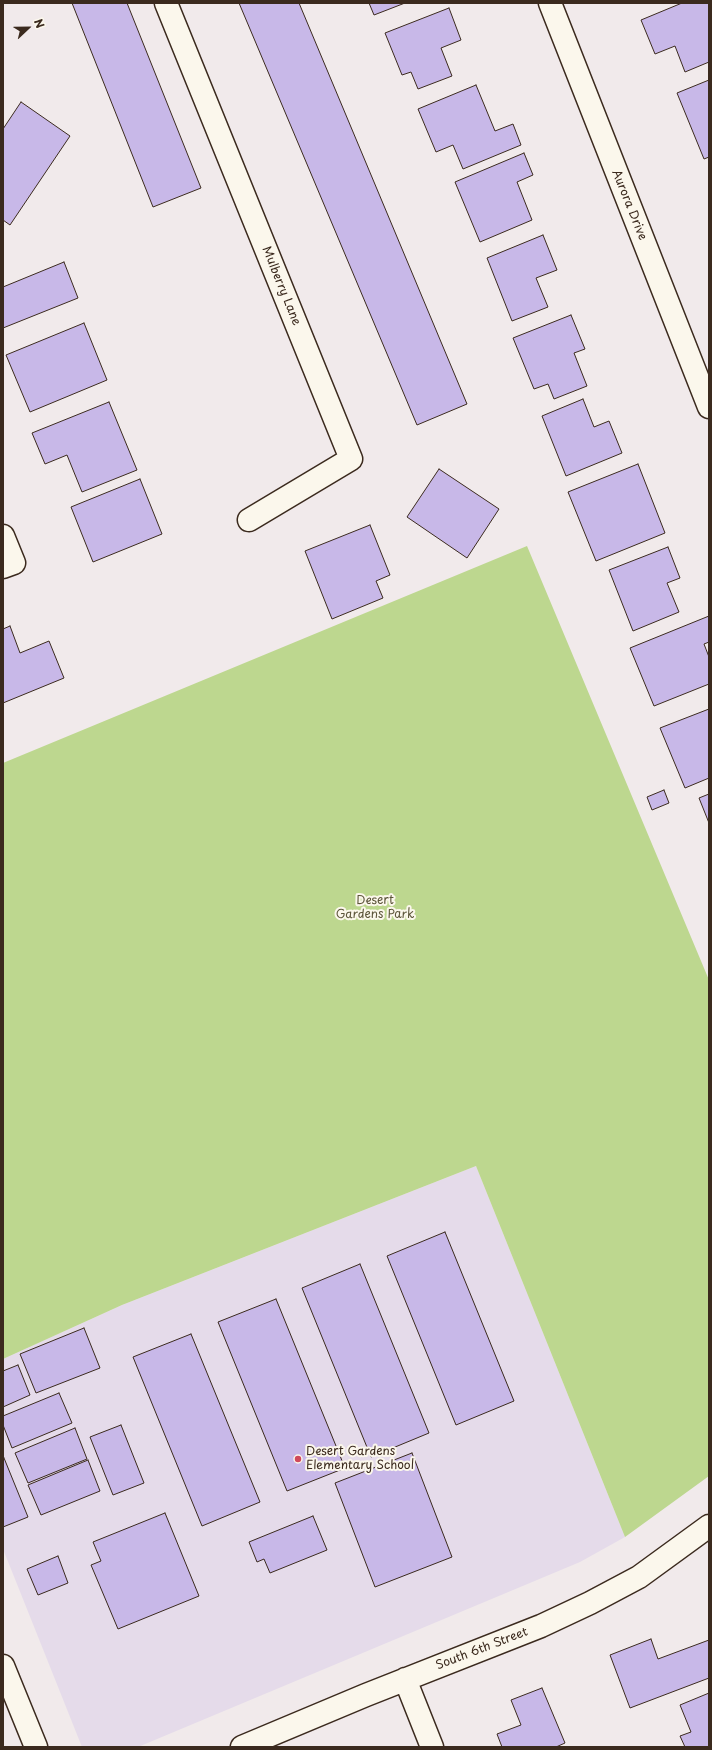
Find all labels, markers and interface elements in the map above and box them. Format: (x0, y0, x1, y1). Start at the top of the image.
north arrow (8, 8, 48, 48)
text: N (30, 16, 49, 31)
street label: Aurora Drive (608, 168, 650, 242)
street label: Mulberry Lane (259, 244, 303, 328)
park label: Desert Gardens Park (336, 894, 414, 922)
place label: Desert Gardens Elementary School (306, 1445, 414, 1473)
marker: Desert Gardens Elementary School (293, 1454, 303, 1464)
street label: South 6th Street (434, 1625, 530, 1673)

